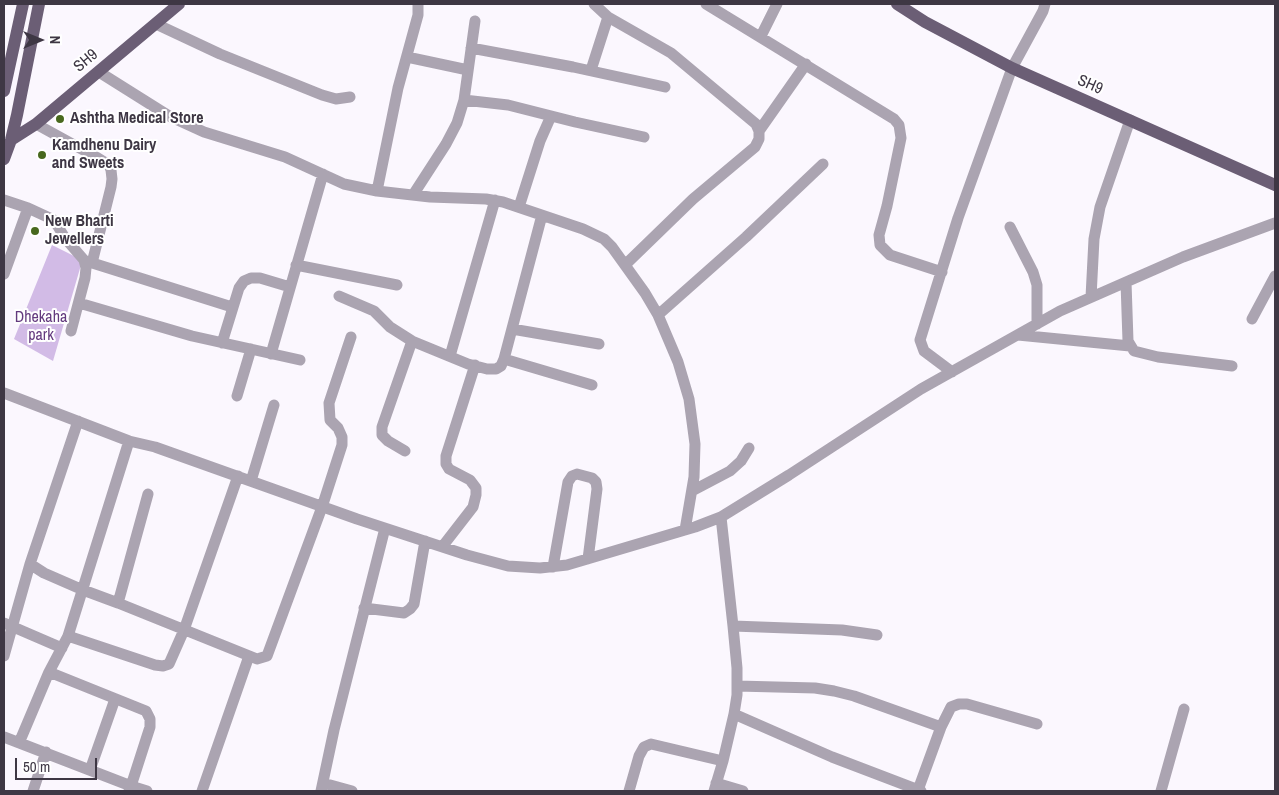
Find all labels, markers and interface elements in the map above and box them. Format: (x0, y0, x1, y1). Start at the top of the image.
north arrow (15, 15, 65, 65)
text: N (46, 36, 64, 44)
street label: SH9 (70, 45, 102, 77)
street label: SH9 (1074, 71, 1106, 99)
place label: Ashtha Medical Store (70, 109, 203, 129)
marker: Ashtha Medical Store (54, 113, 66, 125)
place label: Kamdhenu Dairy and Sweets (52, 136, 156, 174)
marker: Kamdhenu Dairy and Sweets (36, 149, 48, 161)
place label: New Bharti Jewellers (45, 212, 114, 250)
marker: New Bharti Jewellers (29, 225, 41, 237)
park label: Dhekaha park (15, 308, 67, 346)
scale bar (18, 748, 100, 780)
text: 50 m (23, 756, 50, 777)

